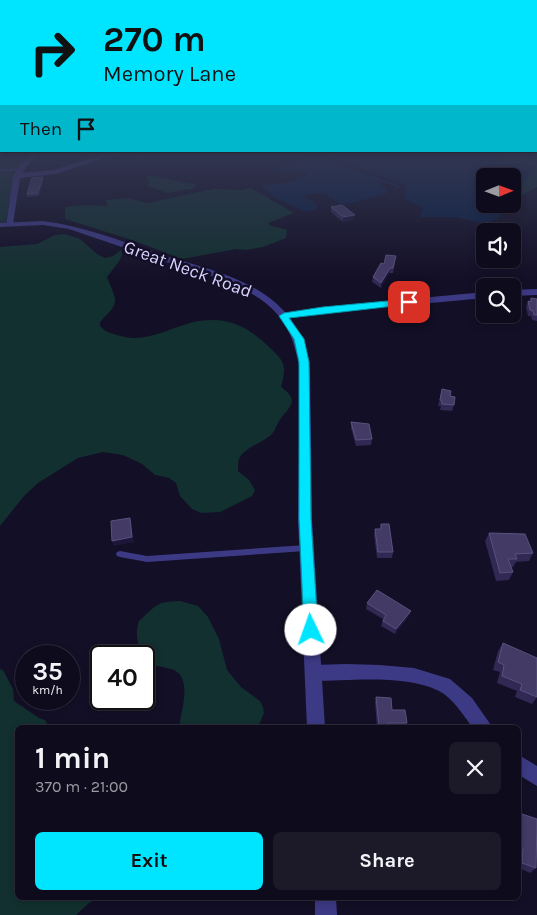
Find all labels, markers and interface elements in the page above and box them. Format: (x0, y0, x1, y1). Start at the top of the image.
text: 270 m (103, 19, 206, 60)
icon: right (20, 20, 85, 85)
text: Memory Lane (103, 61, 236, 87)
icon: arrive (72, 115, 100, 143)
text: Then (20, 118, 62, 140)
north arrow (476, 168, 521, 212)
map controls (476, 168, 521, 323)
button: sound (476, 223, 521, 268)
street label: Great Neck Road (121, 236, 255, 302)
button: search (476, 278, 521, 323)
pin (388, 281, 430, 323)
icon: arrive (395, 288, 423, 316)
position arrow (284, 603, 336, 655)
speed limit sign: 40 (90, 645, 155, 710)
text: 35 (32, 657, 63, 686)
text: km/h (32, 683, 63, 697)
text: 1 min (35, 740, 110, 776)
button: close (449, 742, 501, 794)
text: 370 m · 21:00 (35, 777, 128, 796)
button: Exit (35, 832, 263, 890)
button: Share (273, 832, 501, 890)

